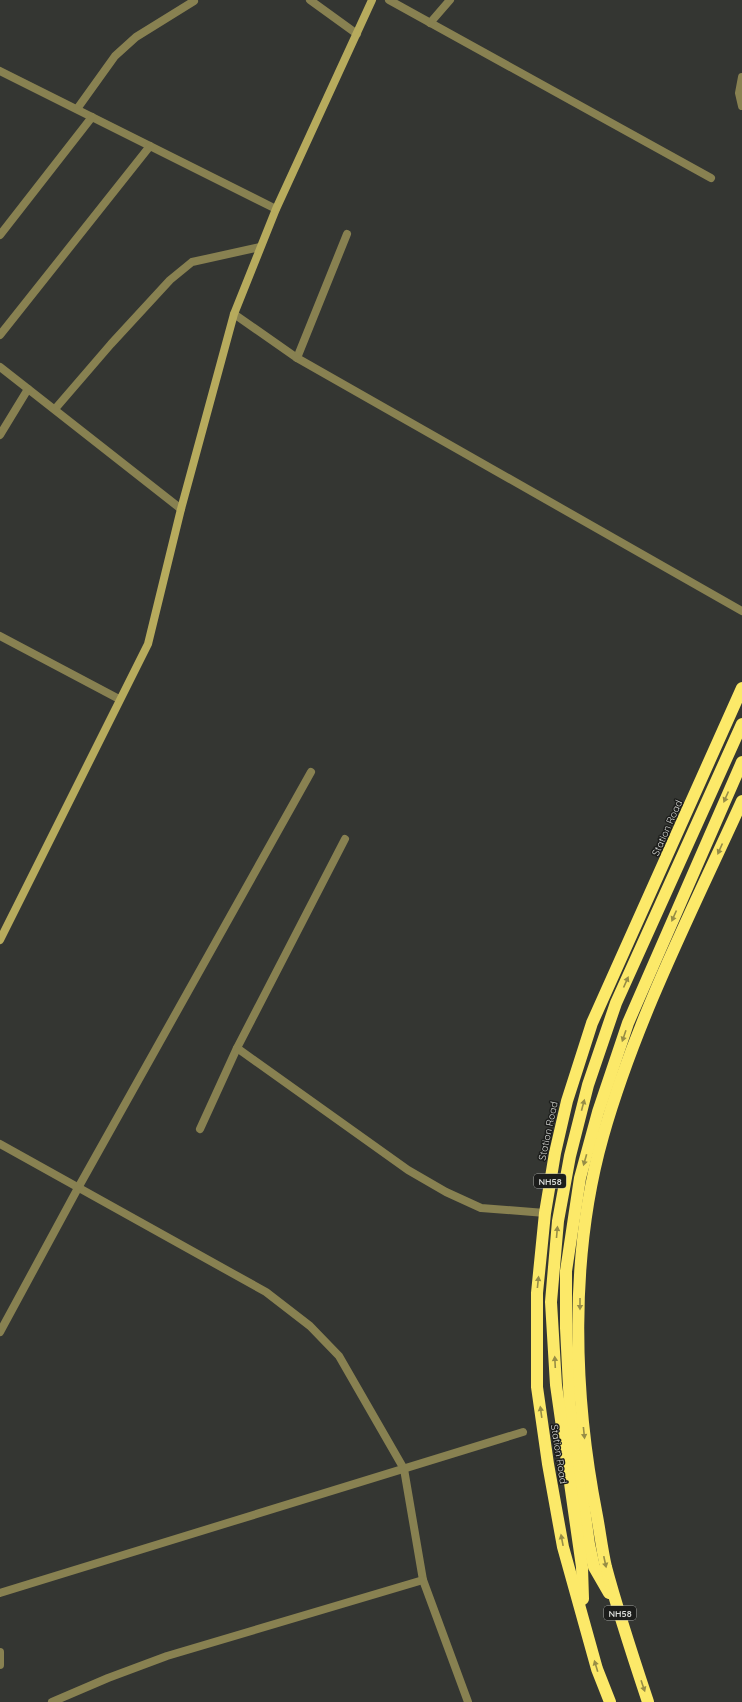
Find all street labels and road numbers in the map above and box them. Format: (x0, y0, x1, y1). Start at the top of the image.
street label: Station Road (649, 798, 685, 858)
street label: Station Road (535, 1100, 561, 1162)
road number: NH58 (534, 1174, 566, 1188)
street label: Station Road (548, 1423, 570, 1485)
road number: NH58 (604, 1606, 636, 1620)

